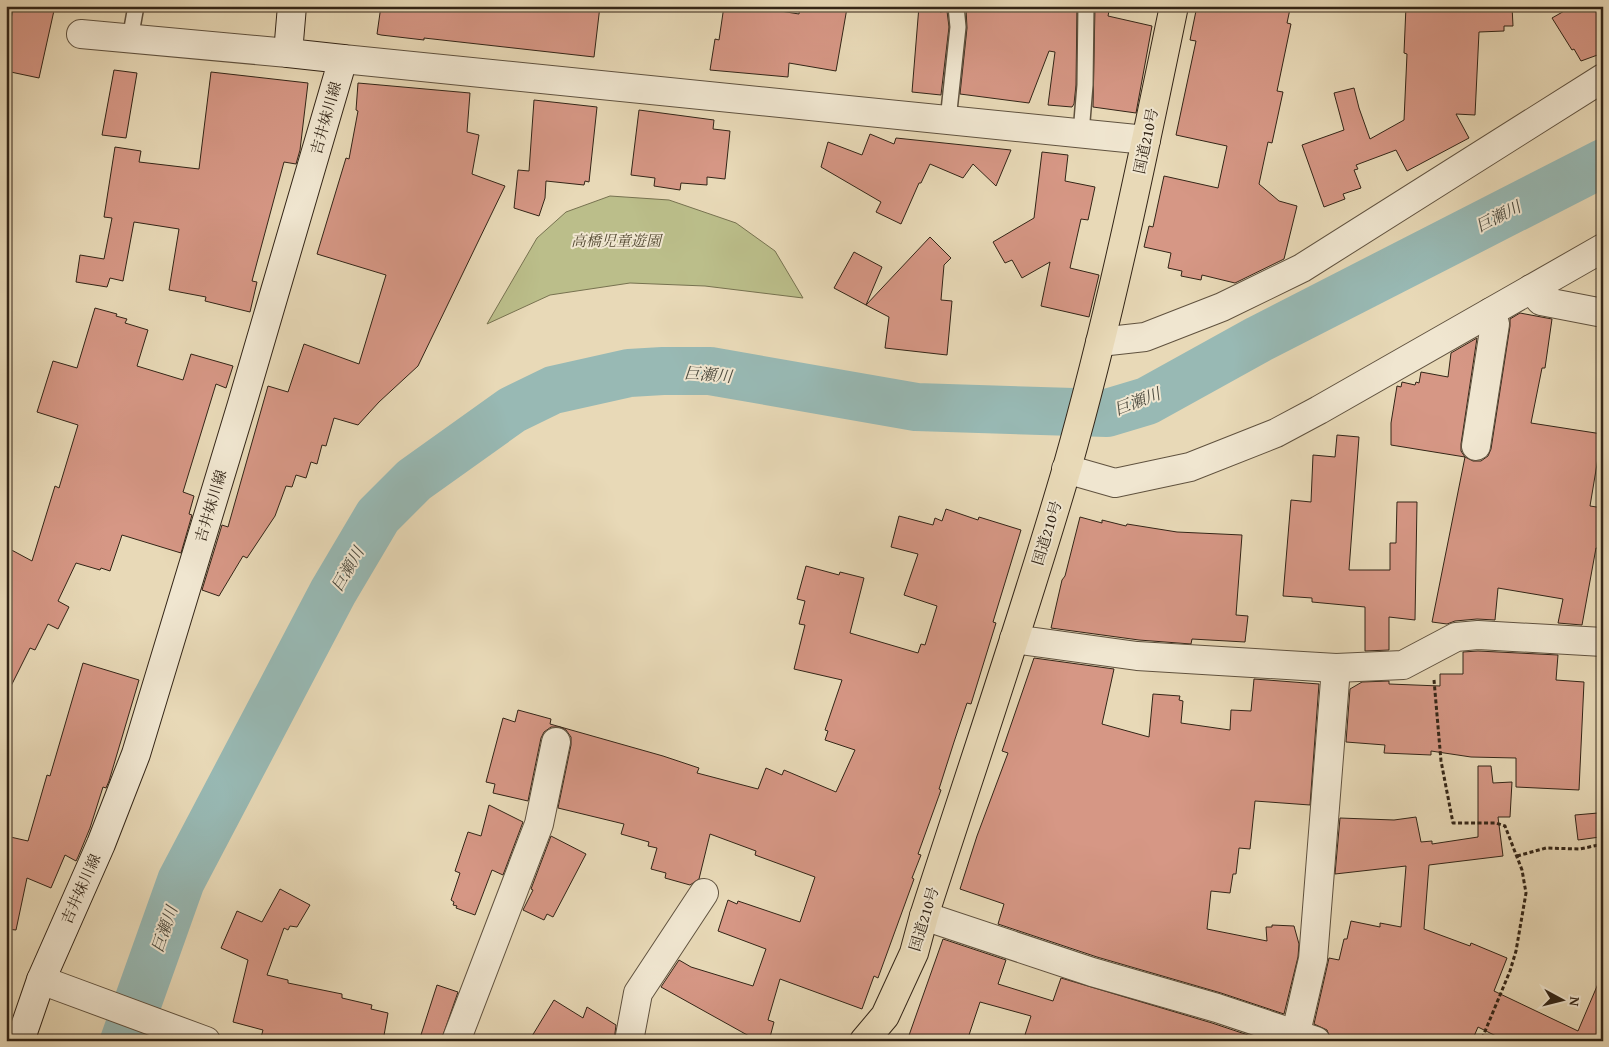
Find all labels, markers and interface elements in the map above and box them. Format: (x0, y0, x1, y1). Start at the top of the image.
street label: 吉井妹川線 (305, 79, 346, 157)
street label: 国道210号 (1128, 106, 1163, 176)
water label: 巨瀬川 (1471, 194, 1527, 238)
park label: 高橋児童遊園 (571, 230, 664, 251)
water label: 巨瀬川 (683, 360, 735, 388)
water label: 巨瀬川 (1110, 380, 1166, 421)
street label: 吉井妹川線 (190, 467, 232, 545)
street label: 国道210号 (1027, 498, 1066, 568)
water label: 巨瀬川 (325, 540, 370, 596)
street label: 吉井妹川線 (56, 850, 105, 927)
street label: 国道210号 (904, 884, 943, 954)
water label: 巨瀬川 (145, 901, 184, 956)
north arrow (1536, 974, 1586, 1024)
text: N (1564, 996, 1585, 1008)

